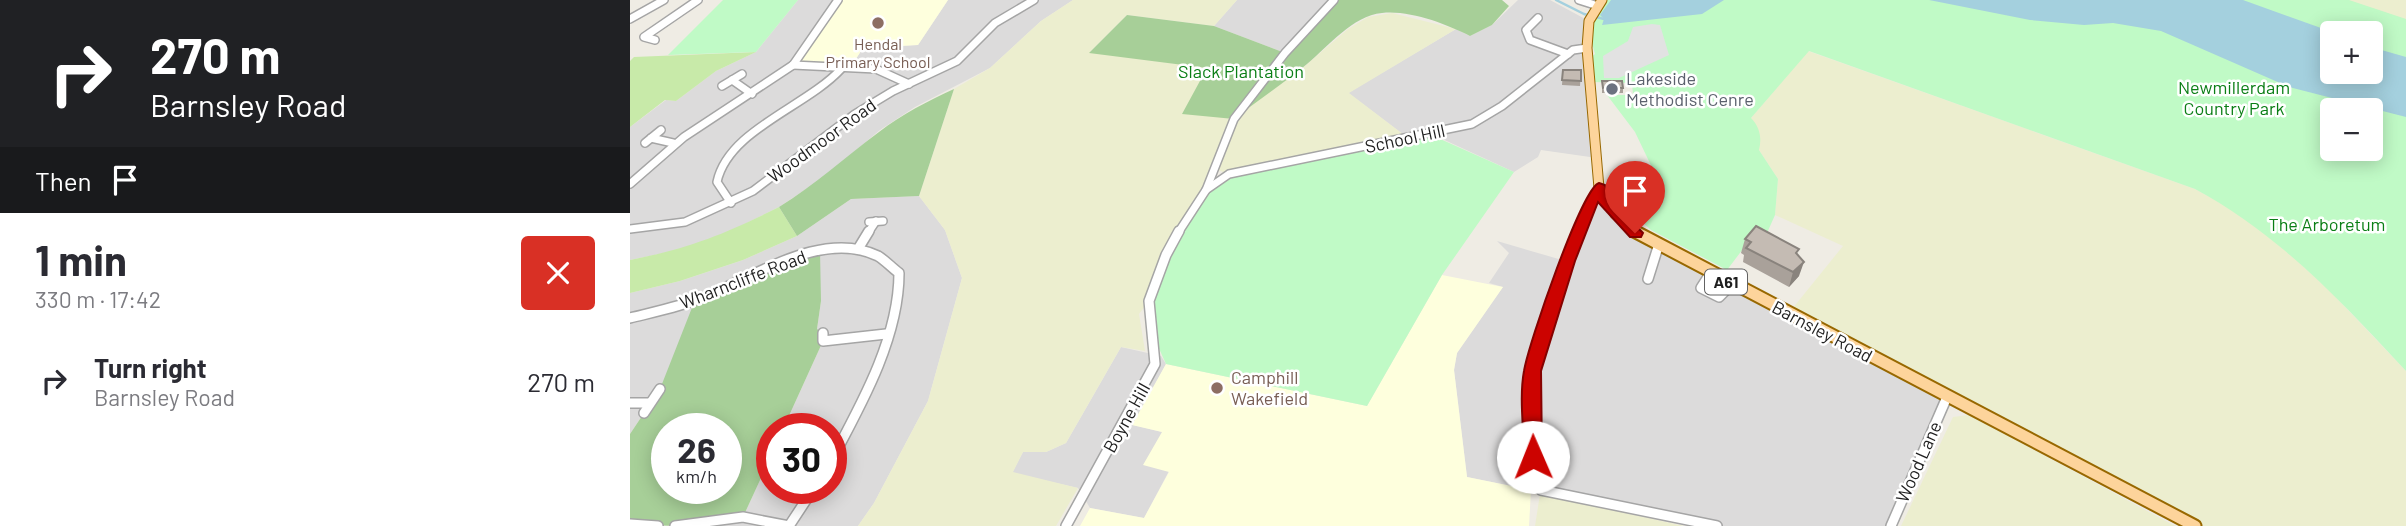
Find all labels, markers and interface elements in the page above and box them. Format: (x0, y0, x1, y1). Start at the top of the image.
marker: Hendal Primary School (870, 15, 886, 31)
map controls (2320, 21, 2383, 161)
button: + (2320, 21, 2383, 84)
text: 270 m (150, 25, 280, 84)
icon: right (35, 28, 126, 119)
place label: Hendal Primary School (826, 34, 930, 71)
park label: Slack Plantation (1178, 60, 1304, 82)
place label: Lakeside Methodist Cenre (1626, 67, 1754, 110)
park label: Newmillerdam Country Park (2178, 76, 2290, 119)
marker: Lakeside Methodist Cenre (1604, 81, 1620, 97)
text: Barnsley Road (150, 85, 346, 123)
street label: Woodmoor Road (763, 93, 880, 187)
button: − (2320, 98, 2383, 161)
street label: School Hill (1363, 119, 1447, 157)
icon: arrive (106, 161, 144, 199)
pin (1605, 161, 1665, 233)
text: Then (35, 165, 92, 196)
icon: arrive (1616, 172, 1654, 210)
park label: The Arboretum (2268, 213, 2386, 235)
text: 1 min (35, 234, 127, 284)
button: close (521, 236, 595, 310)
street label: Wharncliffe Road (676, 245, 809, 313)
road number: A61 (1705, 270, 1747, 294)
text: 330 m · 17:42 (35, 285, 161, 313)
street label: Barnsley Road (1769, 295, 1876, 367)
text: Turn right (94, 352, 207, 383)
icon: right (35, 362, 73, 400)
text: 270 m (527, 366, 595, 397)
place label: Camphill Wakefield (1231, 366, 1308, 409)
street label: Boyne Hill (1098, 379, 1154, 456)
marker: Camphill Wakefield (1209, 380, 1225, 396)
text: Barnsley Road (94, 383, 235, 411)
speed limit sign: 30 (756, 413, 847, 504)
street label: Wood Lane (1890, 418, 1946, 506)
position arrow (1496, 420, 1570, 494)
text: 26 (677, 428, 716, 470)
text: km/h (676, 465, 717, 487)

